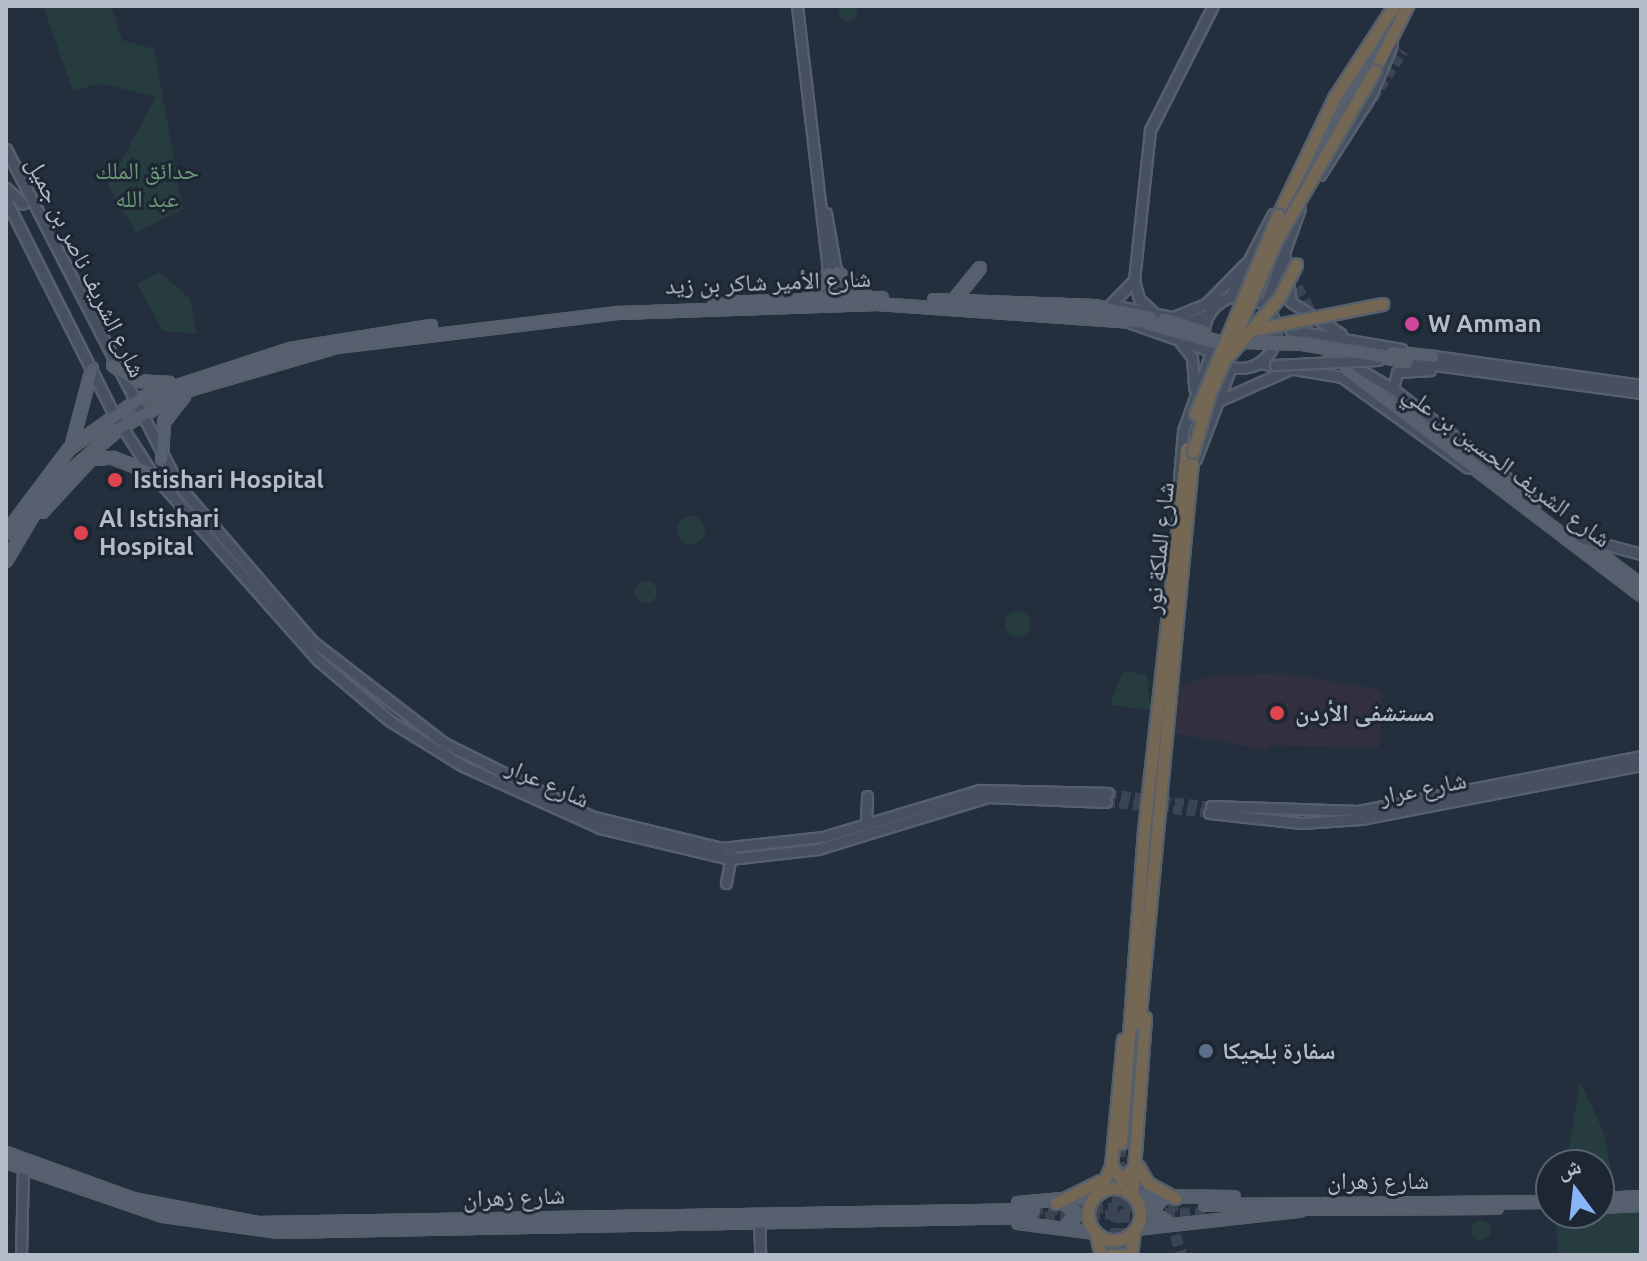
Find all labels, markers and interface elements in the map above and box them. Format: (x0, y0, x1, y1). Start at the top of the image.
street label: شارع الشريف ناصر بن جميل (20, 152, 152, 382)
park label: حدائق الملك عبد الله (95, 157, 199, 213)
street label: شارع الأمير شاكر بن زيد (665, 264, 871, 300)
place label: W Amman (1428, 310, 1542, 338)
marker: W Amman (1403, 315, 1421, 333)
street label: شارع الشريف الحسين بن علي (1398, 379, 1616, 553)
place label: Istishari Hospital (133, 466, 324, 494)
marker: Istishari Hospital (104, 469, 126, 491)
street label: شارع الملكة نور (1138, 481, 1180, 615)
place label: Al Istishari Hospital (99, 505, 219, 561)
marker: Al Istishari Hospital (70, 522, 92, 544)
place label: مستشفى الأردن (1295, 699, 1434, 727)
marker: مستشفى الأردن (1266, 702, 1288, 724)
street label: شارع عرار (502, 752, 594, 814)
street label: شارع عرار (1377, 765, 1469, 811)
place label: سفارة بلجيكا (1222, 1037, 1336, 1065)
marker: سفارة بلجيكا (1197, 1042, 1215, 1060)
north arrow (1535, 1149, 1615, 1229)
text: ش (1555, 1152, 1584, 1182)
street label: شارع زهران (1327, 1167, 1429, 1195)
street label: شارع زهران (463, 1181, 565, 1213)

